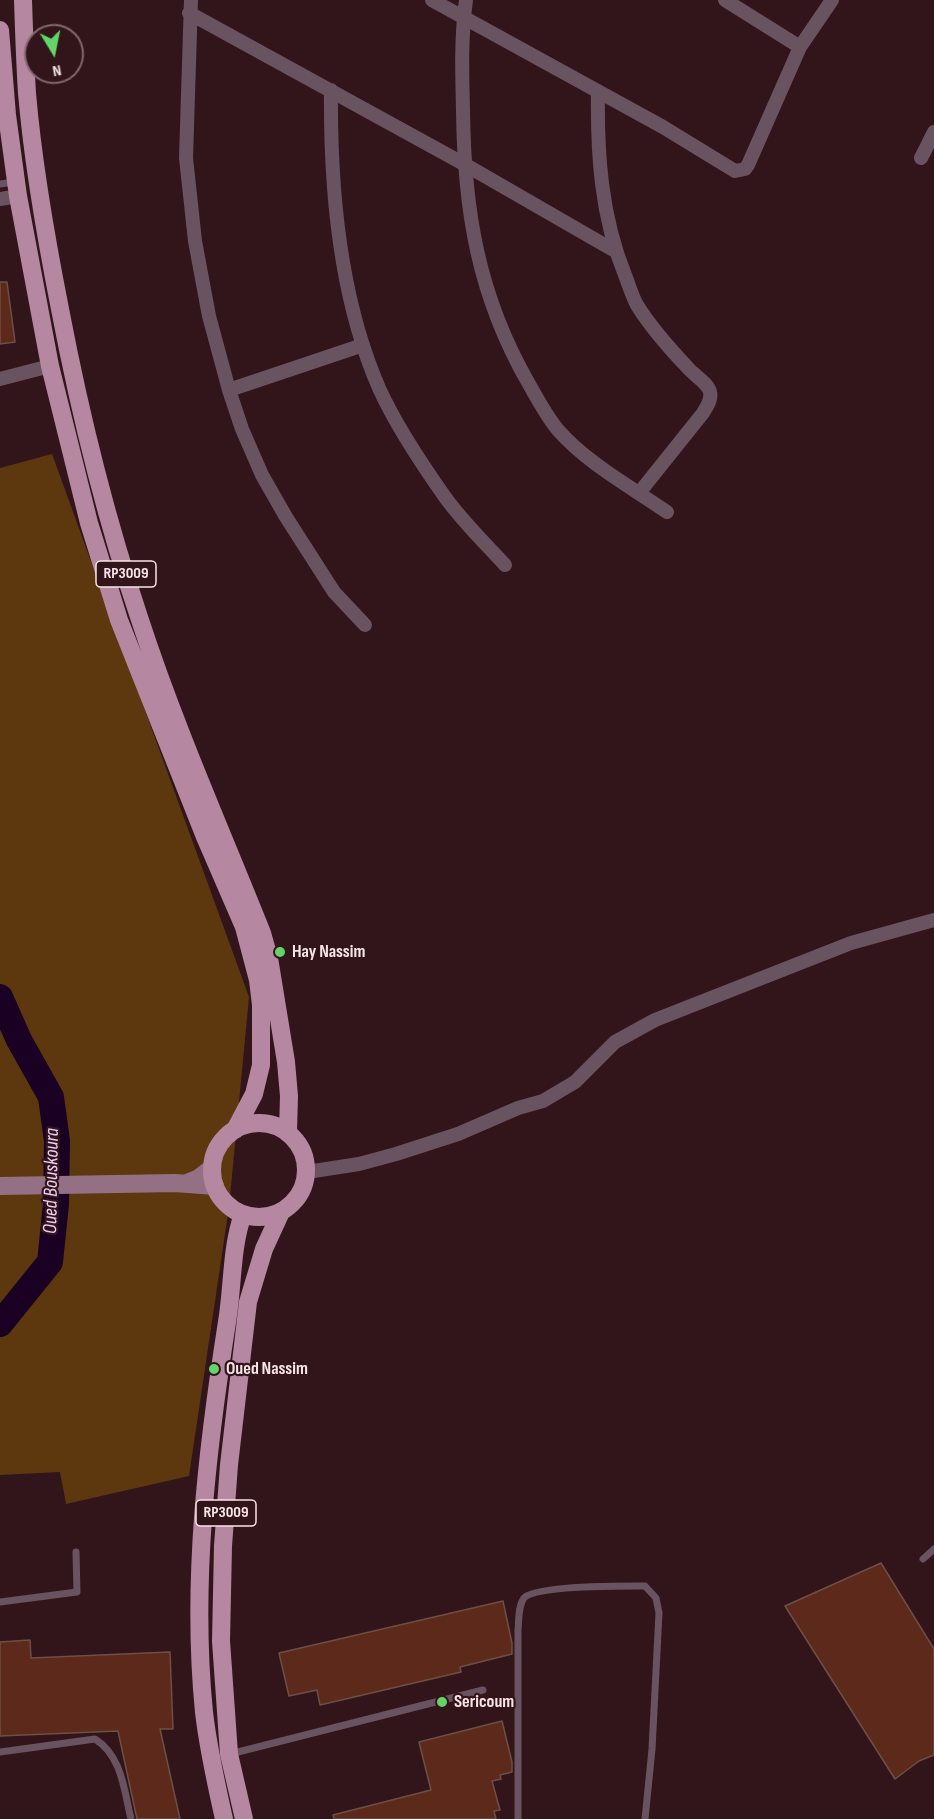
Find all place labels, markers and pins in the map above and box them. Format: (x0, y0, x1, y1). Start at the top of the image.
place label: Hay Nassim (292, 941, 365, 963)
marker: Hay Nassim (273, 945, 287, 959)
place label: Oued Nassim (226, 1358, 308, 1380)
marker: Oued Nassim (207, 1362, 221, 1376)
place label: Sericoum (454, 1691, 514, 1713)
marker: Sericoum (435, 1695, 449, 1709)

